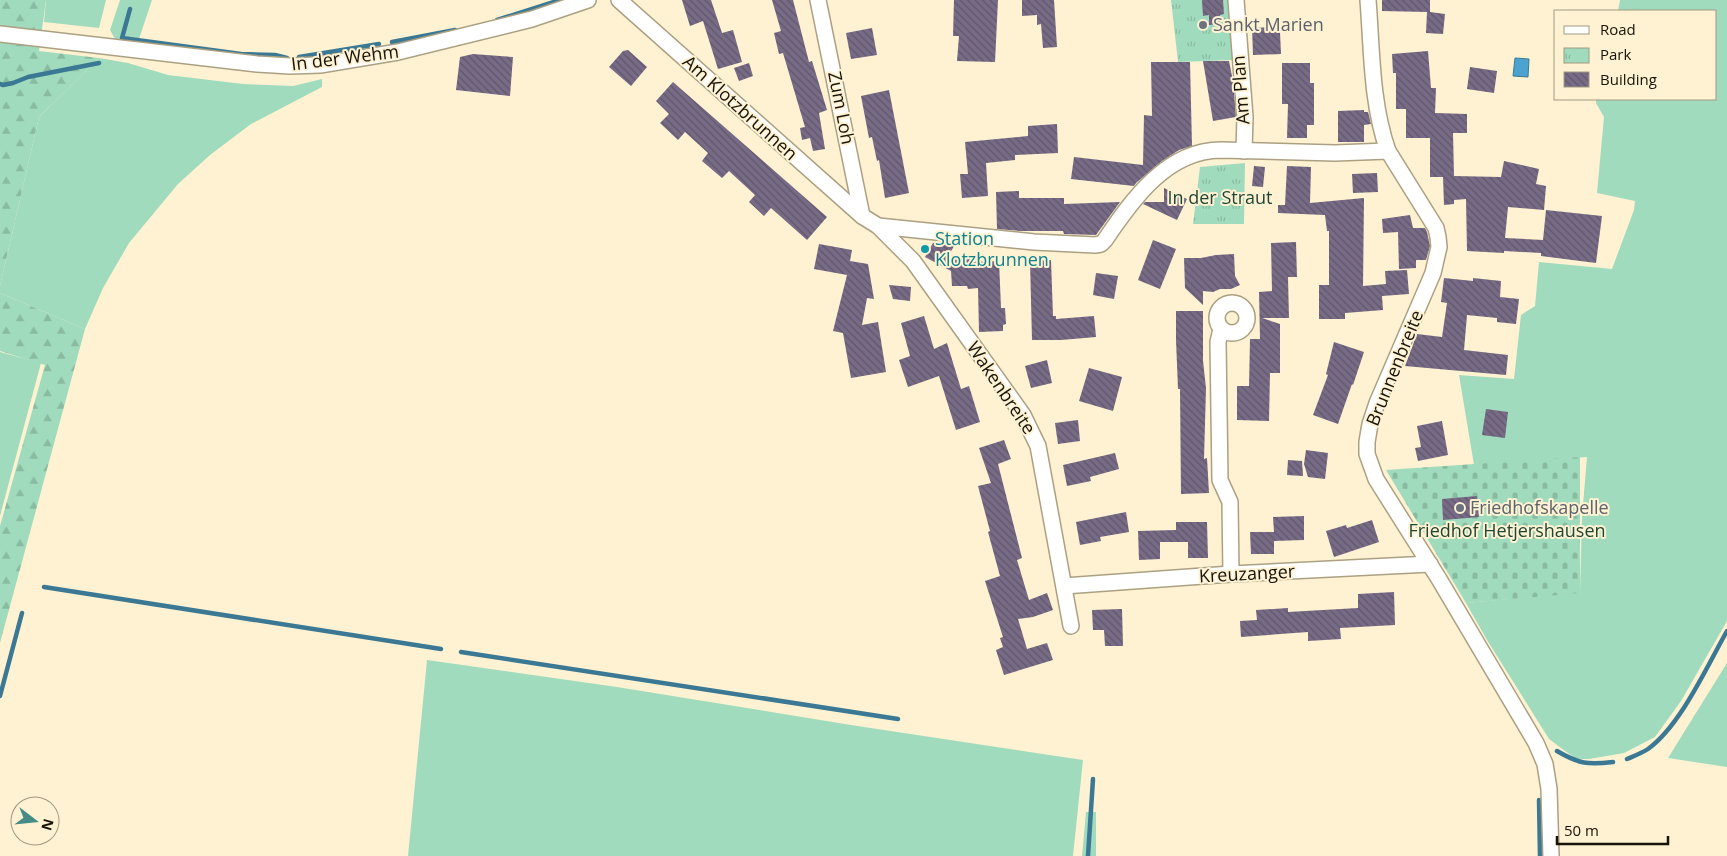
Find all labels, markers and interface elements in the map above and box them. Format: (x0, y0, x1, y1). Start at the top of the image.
legend (1554, 10, 1717, 100)
place label: Sankt Marien (1213, 12, 1324, 36)
marker: Sankt Marien (1197, 19, 1209, 31)
text: Road (1600, 19, 1636, 39)
street label: In der Wehm (290, 38, 400, 76)
text: Park (1600, 44, 1631, 64)
street label: Am Klotzbrunnen (678, 49, 803, 165)
street label: Am Plan (1226, 55, 1254, 125)
street label: Zum Loh (823, 69, 861, 146)
text: Building (1600, 69, 1657, 89)
park label: In der Straut (1168, 185, 1273, 209)
place label: Station Klotzbrunnen (935, 226, 1049, 271)
marker: Station Klotzbrunnen (919, 243, 931, 255)
street label: Brunnenbreite (1360, 306, 1428, 429)
street label: Wakenbreite (962, 336, 1042, 438)
place label: Friedhofskapelle (1470, 495, 1609, 519)
marker: Friedhofskapelle (1454, 502, 1466, 514)
park label: Friedhof Hetjershausen (1408, 518, 1606, 542)
street label: Kreuzanger (1198, 558, 1296, 588)
north arrow (10, 796, 60, 846)
scale bar (1557, 814, 1668, 846)
text: N (37, 817, 59, 833)
text: 50 m (1564, 820, 1599, 840)

